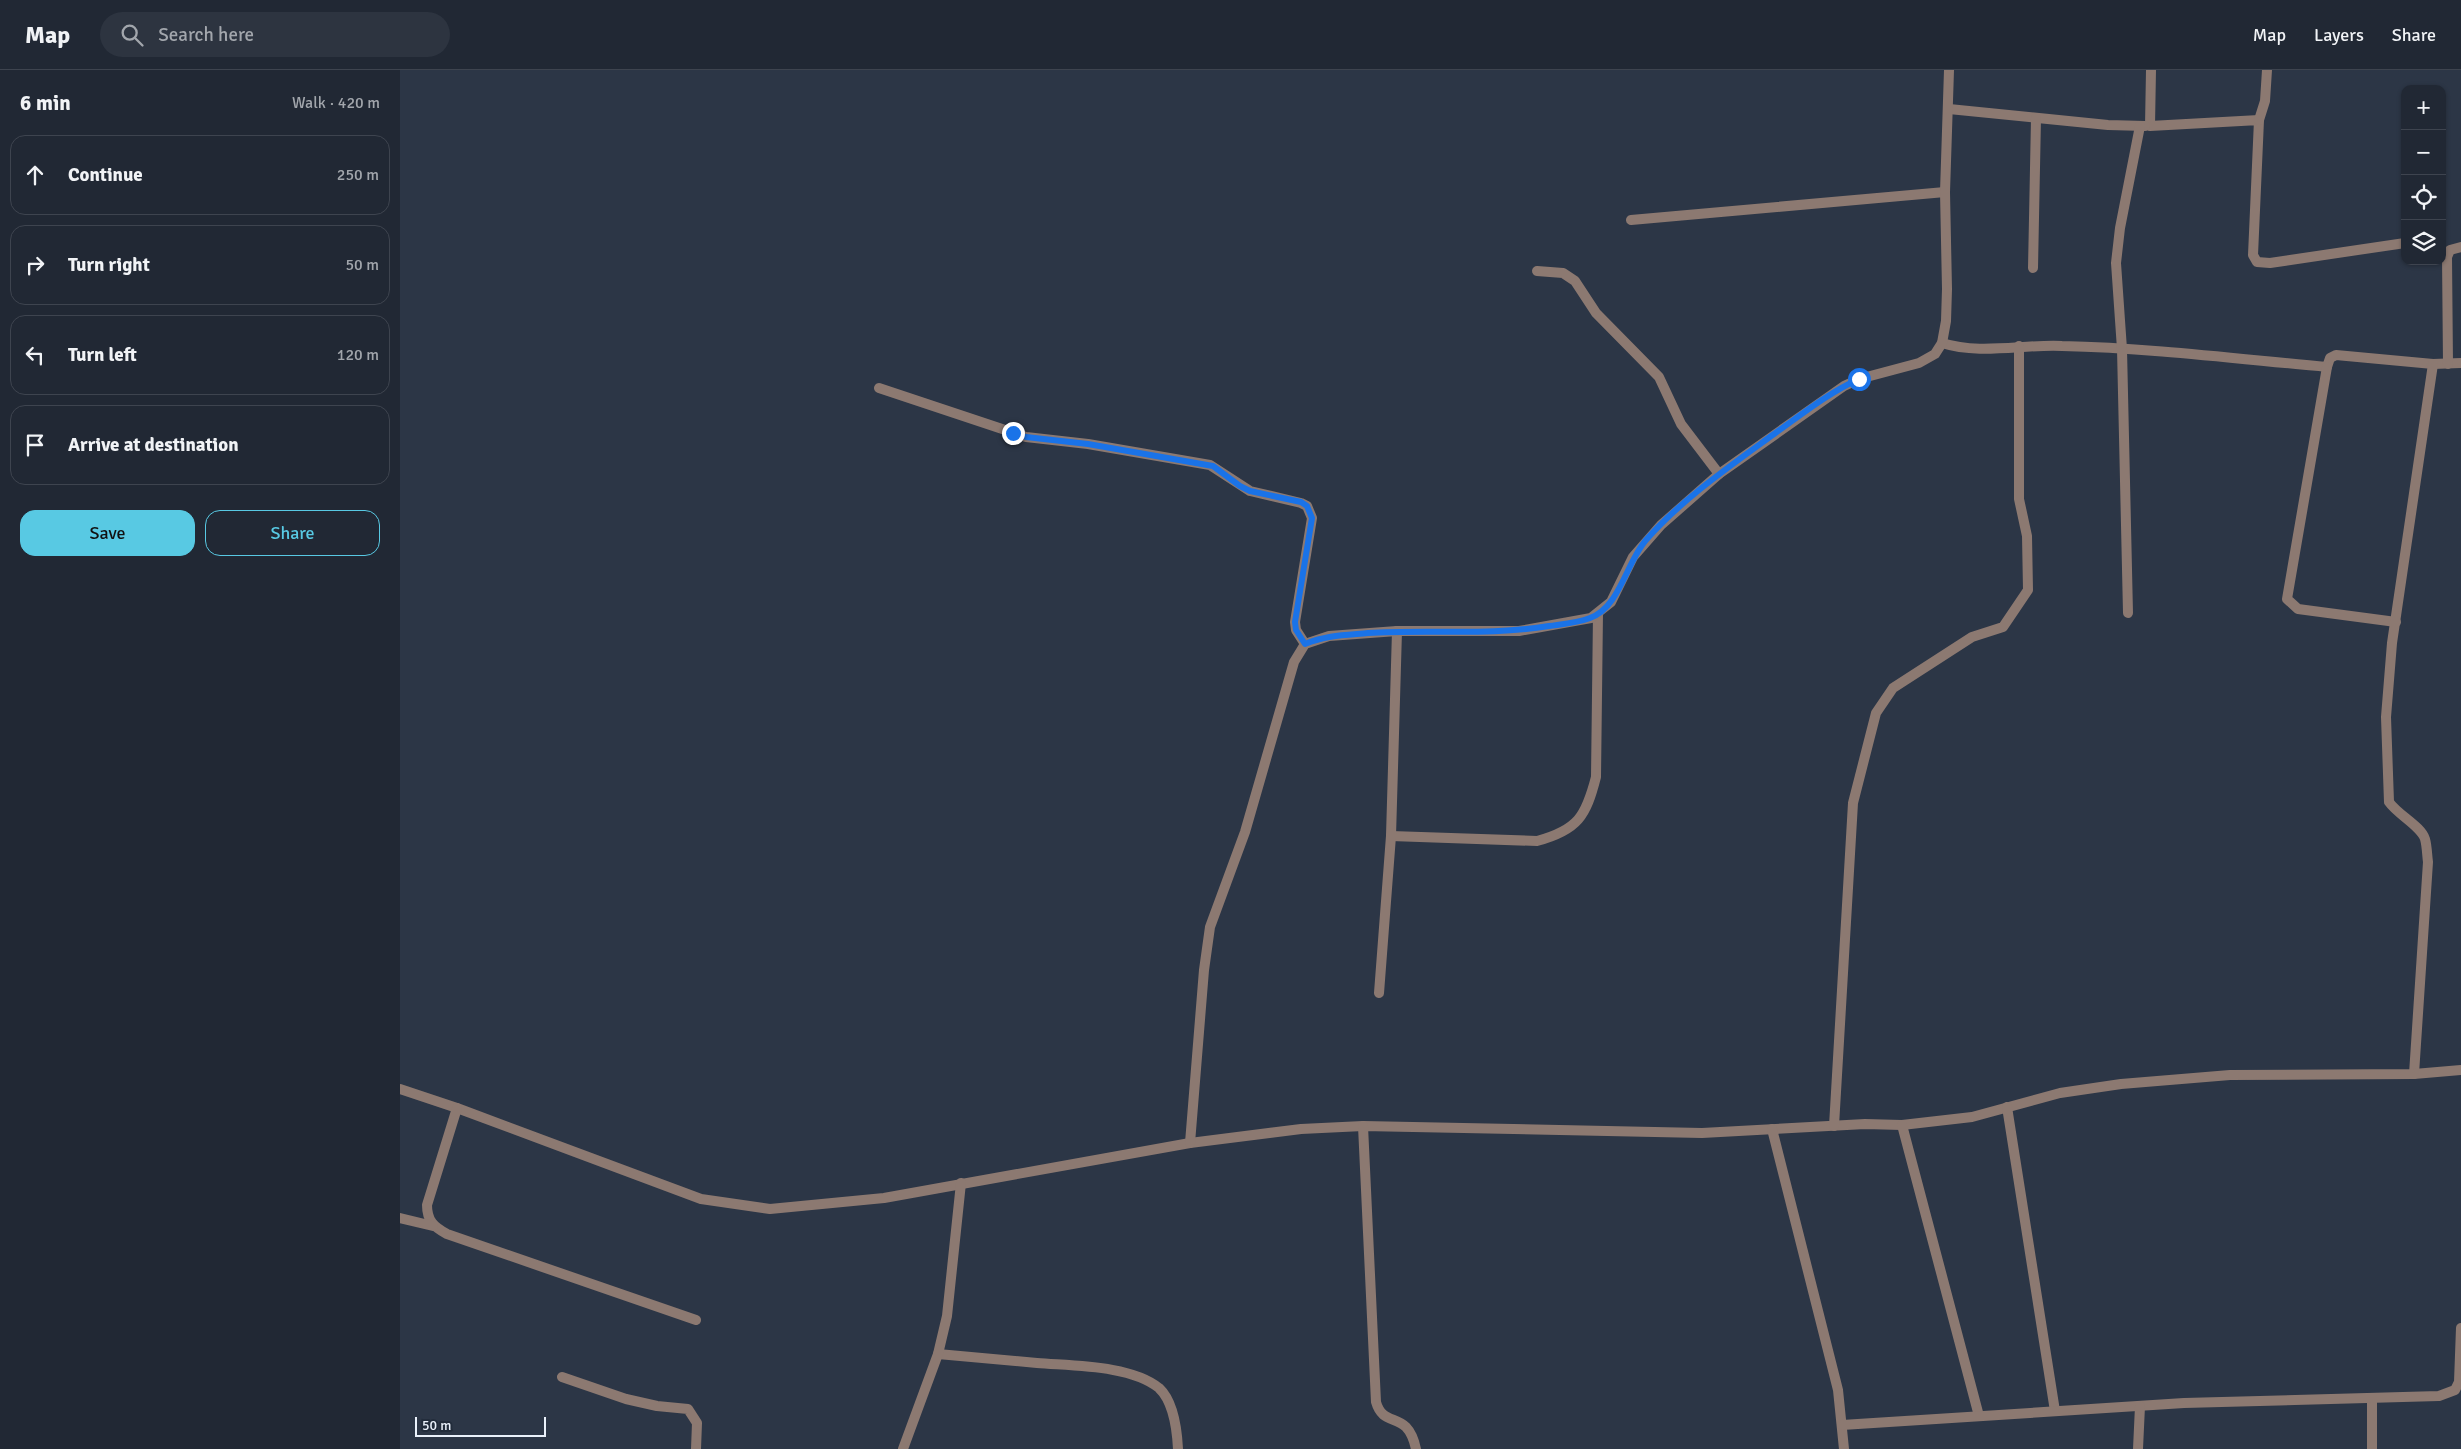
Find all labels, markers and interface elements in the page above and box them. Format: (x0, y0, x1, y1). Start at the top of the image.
search box (100, 12, 450, 57)
text: Map (25, 20, 70, 50)
icon: search (118, 21, 146, 49)
text: Search here (158, 23, 254, 47)
text: Map (2253, 24, 2286, 46)
text: Layers (2314, 24, 2364, 46)
text: Share (2392, 24, 2436, 46)
map controls (2401, 85, 2446, 265)
button: + (2401, 85, 2446, 130)
text: 6 min (20, 90, 71, 116)
text: Walk · 420 m (292, 93, 380, 113)
button: − (2401, 130, 2446, 175)
icon: ahead (21, 161, 49, 189)
text: Continue (68, 163, 143, 187)
text: 250 m (337, 165, 379, 185)
button: locate (2401, 175, 2446, 220)
button: layers (2401, 220, 2446, 265)
icon: right (21, 251, 49, 279)
text: Turn right (68, 253, 150, 277)
text: 50 m (345, 255, 379, 275)
icon: left (21, 341, 49, 369)
text: Turn left (68, 343, 137, 367)
text: 120 m (337, 345, 379, 365)
route start (1848, 368, 1871, 391)
route end (1002, 422, 1025, 445)
icon: arrive (21, 431, 49, 459)
text: Arrive at destination (68, 433, 239, 457)
button: Save (20, 510, 195, 556)
button: Share (205, 510, 380, 556)
scale bar (415, 1414, 546, 1437)
text: 50 m (422, 1417, 451, 1434)

